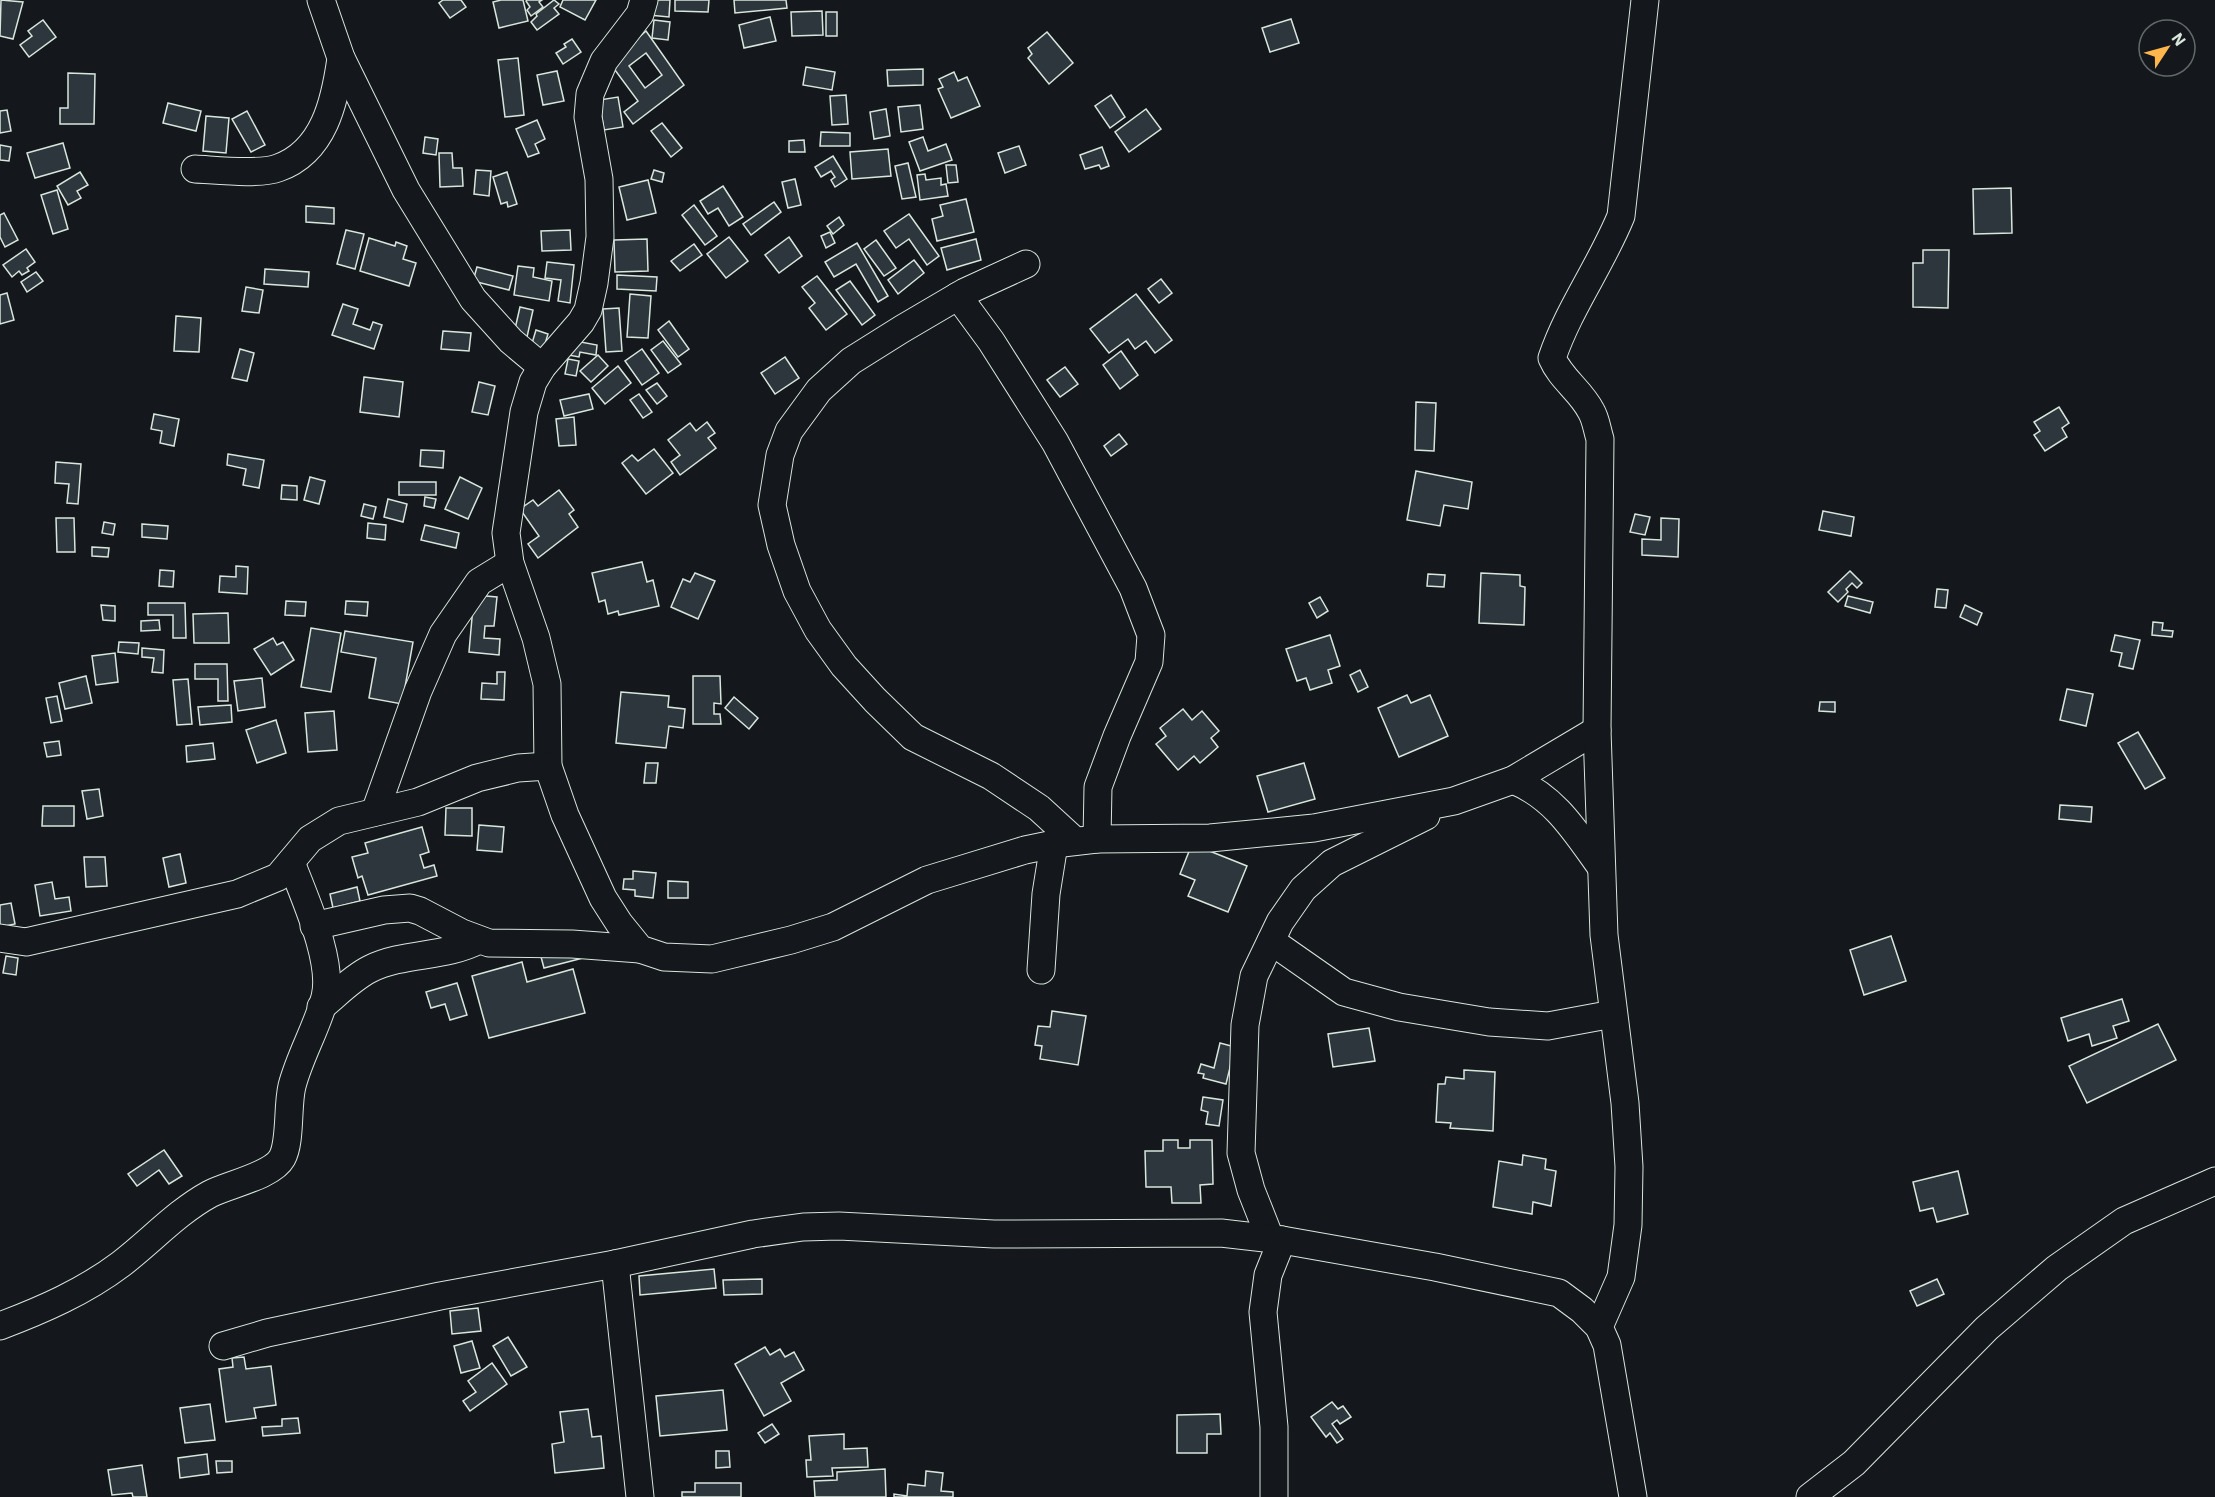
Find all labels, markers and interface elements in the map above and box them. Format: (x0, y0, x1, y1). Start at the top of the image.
north arrow (2137, 18, 2197, 78)
text: N (2168, 29, 2191, 50)

